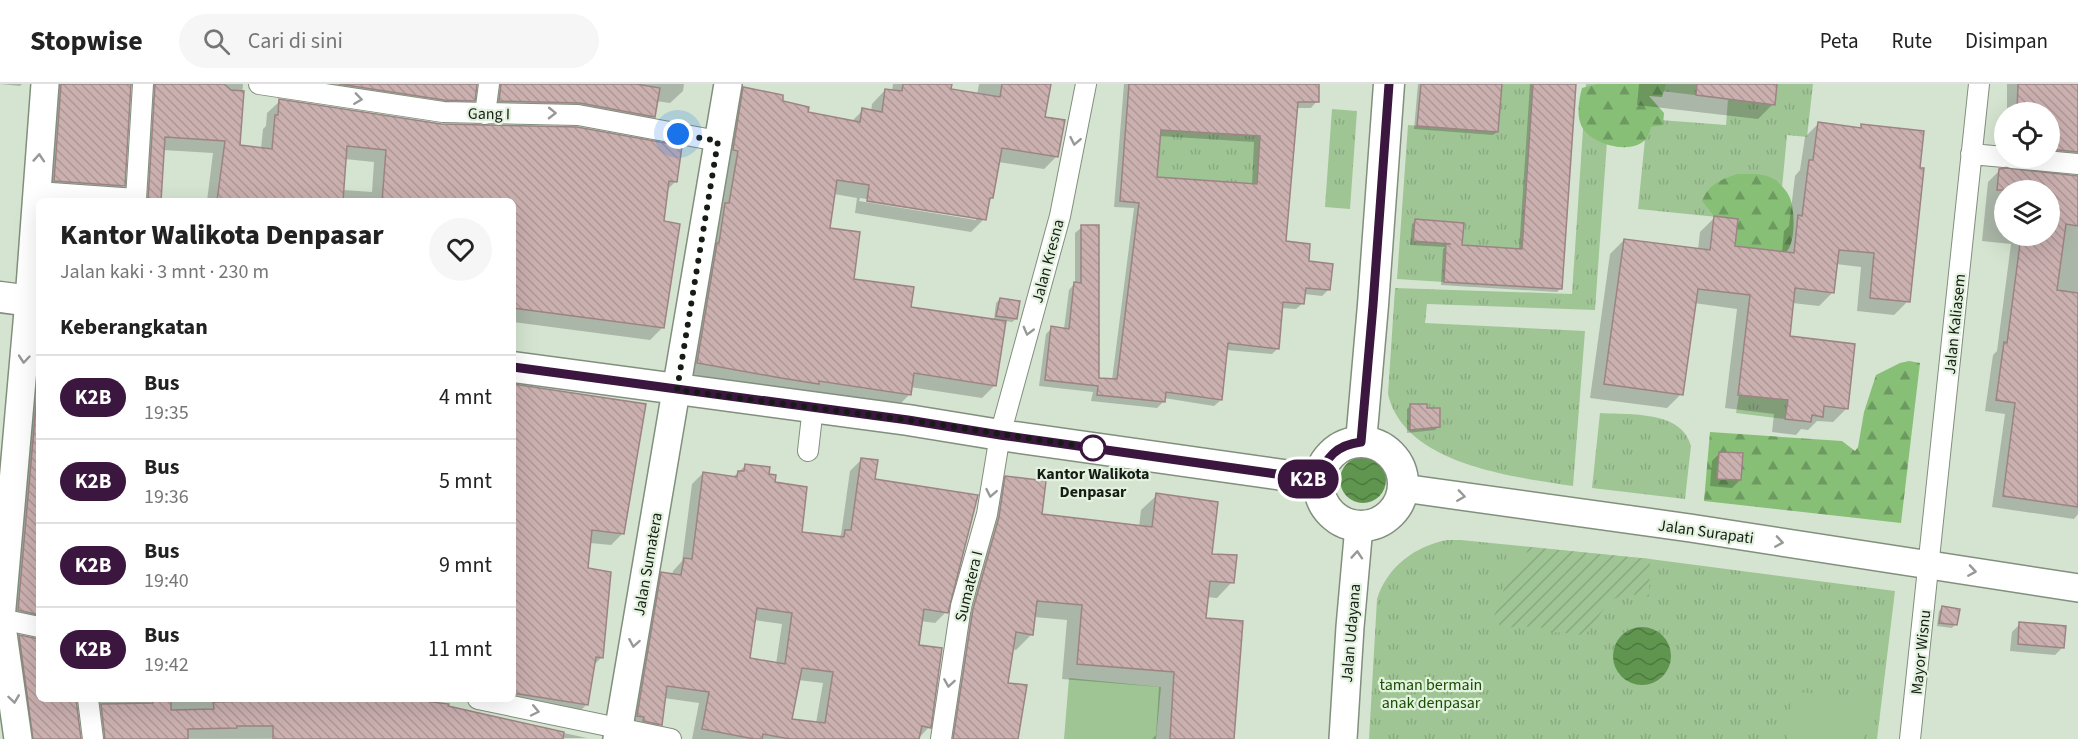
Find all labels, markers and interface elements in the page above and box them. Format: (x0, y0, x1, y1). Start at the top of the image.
search box (179, 14, 599, 68)
text: Stopwise (30, 21, 143, 61)
icon: search (200, 25, 233, 58)
text: Cari di sini (248, 25, 343, 57)
text: Peta (1820, 26, 1858, 56)
text: Rute (1891, 26, 1932, 56)
text: Disimpan (1965, 26, 2048, 56)
one-way arrow (353, 92, 363, 104)
map controls (1994, 102, 2060, 246)
button: locate (1994, 102, 2060, 168)
street label: Gang I (468, 103, 510, 125)
one-way arrow (548, 107, 557, 119)
your location (663, 119, 693, 149)
one-way arrow (1069, 136, 1082, 146)
one-way arrow (33, 154, 46, 163)
button: layers (1994, 180, 2060, 246)
text: Kantor Walikota Denpasar (60, 215, 384, 255)
street label: Jalan Kresna (1026, 217, 1070, 306)
button: heart (429, 218, 492, 281)
text: Jalan kaki · 3 mnt · 230 m (60, 258, 269, 286)
street label: Jalan Kaliasem (1939, 273, 1971, 376)
text: Keberangkatan (60, 311, 208, 343)
one-way arrow (1023, 326, 1036, 336)
one-way arrow (18, 354, 31, 363)
text: Bus (144, 367, 180, 399)
text: 4 mnt (439, 381, 492, 413)
text: K2B (75, 382, 111, 412)
text: 19:35 (144, 399, 189, 427)
marker: Kantor Walikota Denpasar (1080, 435, 1106, 461)
text: Bus (144, 451, 180, 483)
line badge: K2B (1274, 460, 1342, 498)
place label: Kantor Walikota Denpasar (1037, 463, 1149, 503)
text: K2B (1290, 464, 1326, 494)
text: 5 mnt (439, 465, 492, 497)
text: K2B (75, 466, 111, 496)
text: 19:36 (144, 483, 189, 511)
one-way arrow (985, 487, 998, 497)
one-way arrow (1457, 490, 1466, 502)
street label: Jalan Sumatera (628, 511, 668, 618)
street label: Jalan Surapati (1657, 514, 1755, 550)
text: Bus (144, 535, 180, 567)
one-way arrow (1775, 535, 1784, 547)
text: 9 mnt (439, 549, 492, 581)
street label: Sumatera I (950, 549, 988, 624)
text: K2B (75, 550, 111, 580)
one-way arrow (1350, 551, 1363, 560)
one-way arrow (1967, 565, 1977, 577)
text: 19:40 (144, 567, 189, 595)
street label: Jalan Udayana (1336, 583, 1366, 683)
street label: Mayor Wisnu (1906, 609, 1936, 696)
text: Bus (144, 619, 180, 651)
text: 11 mnt (428, 633, 492, 665)
text: K2B (75, 634, 111, 664)
one-way arrow (628, 638, 641, 648)
text: 19:42 (144, 651, 189, 679)
park label: taman bermain anak denpasar (1380, 674, 1482, 714)
one-way arrow (944, 678, 956, 687)
one-way arrow (7, 694, 19, 703)
one-way arrow (530, 703, 540, 716)

